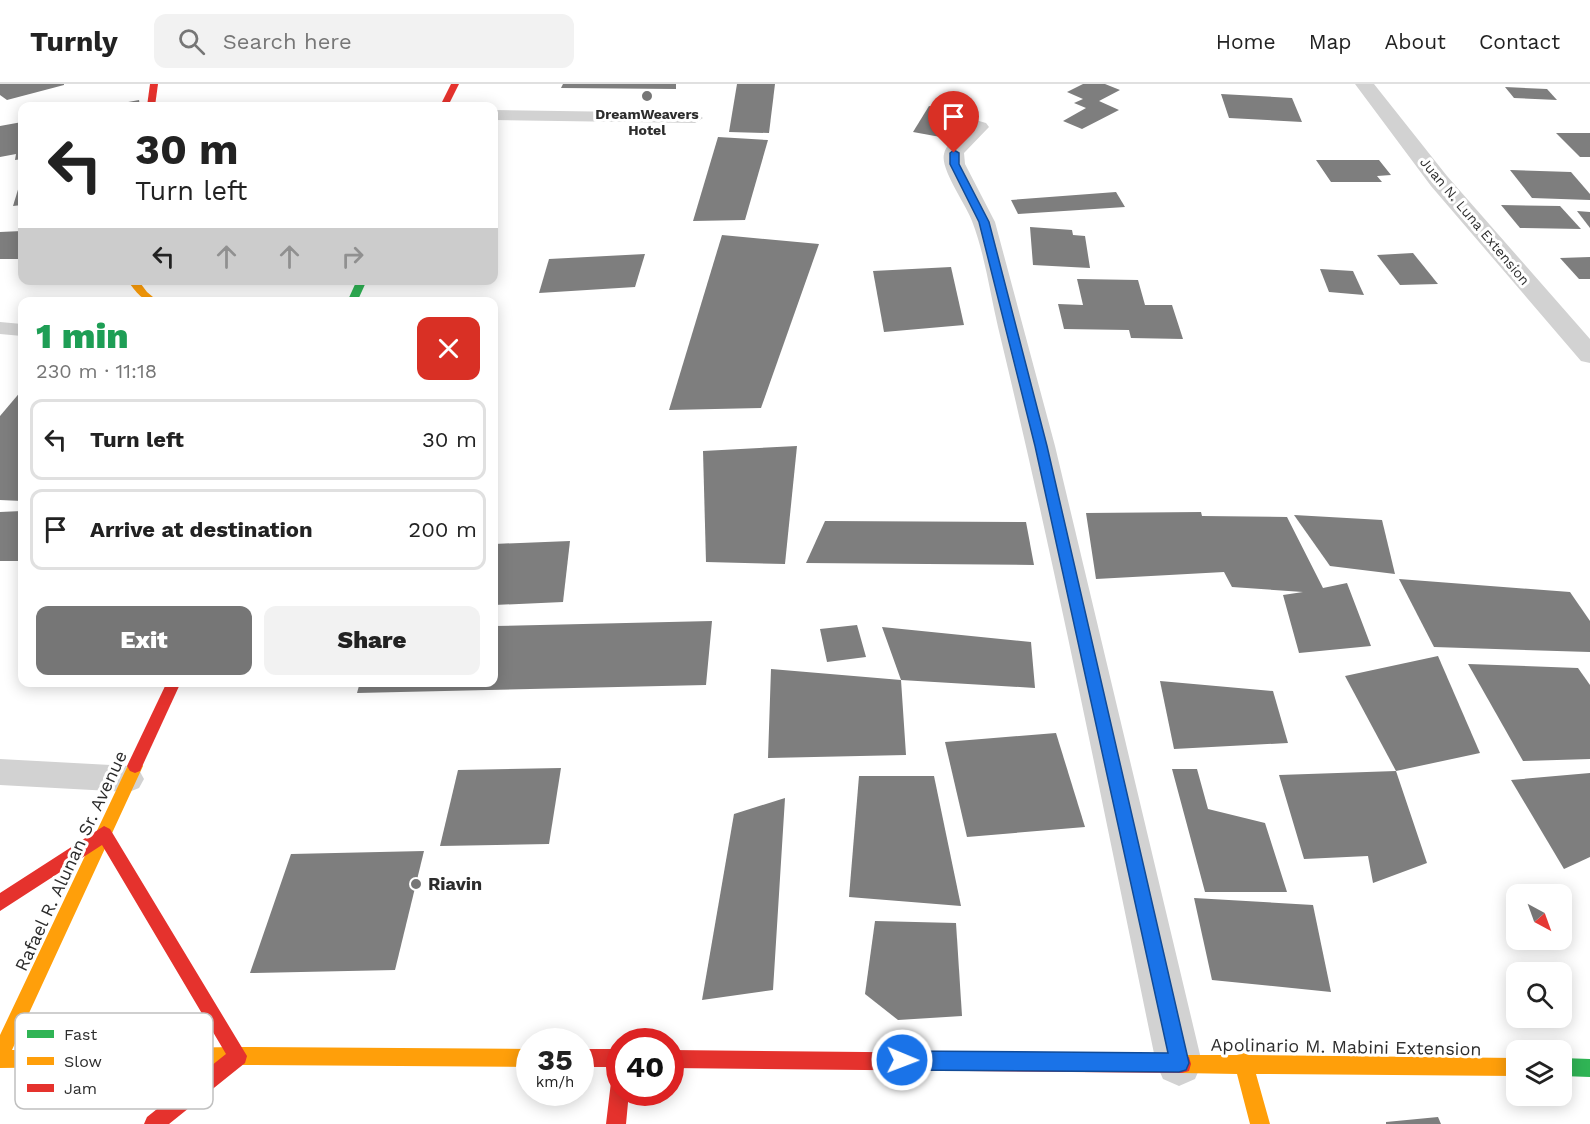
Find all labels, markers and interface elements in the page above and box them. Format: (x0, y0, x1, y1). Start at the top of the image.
search box (154, 14, 574, 68)
text: Turnly (30, 25, 118, 58)
icon: search (175, 25, 208, 58)
text: Search here (223, 29, 352, 54)
text: Home (1216, 29, 1276, 54)
text: Map (1309, 29, 1352, 54)
text: About (1385, 29, 1446, 54)
text: Contact (1479, 29, 1560, 54)
marker: DreamWeavers Hotel (640, 89, 654, 103)
pin (928, 91, 979, 153)
icon: arrive (937, 100, 970, 133)
place label: DreamWeavers Hotel (595, 106, 699, 138)
text: 30 m (135, 125, 239, 174)
icon: left (36, 126, 114, 204)
street label: Juan N. Luna Extension (1417, 154, 1533, 288)
text: Turn left (135, 175, 247, 207)
icon: left (147, 240, 180, 273)
icon: ahead (210, 240, 243, 273)
icon: ahead (273, 240, 306, 273)
icon: right (336, 240, 369, 273)
text: 1 min (36, 315, 129, 357)
button: close (417, 317, 480, 380)
text: 230 m · 11:18 (36, 359, 157, 383)
icon: left (39, 423, 72, 456)
text: Turn left (90, 427, 184, 452)
text: 30 m (422, 427, 477, 452)
icon: arrive (39, 513, 72, 546)
text: Arrive at destination (90, 517, 313, 542)
text: 200 m (408, 517, 477, 542)
button: Exit (36, 606, 252, 675)
button: Share (264, 606, 480, 675)
street label: Rafael R. Alunan Sr. Avenue (10, 747, 131, 974)
place label: Riavin (428, 873, 482, 894)
marker: Riavin (409, 877, 423, 891)
north arrow (1506, 884, 1572, 950)
map controls (1506, 884, 1572, 1106)
button: search (1506, 962, 1572, 1028)
legend (15, 1013, 213, 1109)
text: Fast (64, 1025, 97, 1044)
speed limit sign: 40 (606, 1028, 684, 1106)
position arrow (870, 1028, 934, 1092)
street label: Apolinario M. Mabini Extension (1210, 1034, 1482, 1059)
button: layers (1506, 1040, 1572, 1106)
text: 35 (537, 1042, 573, 1077)
text: Slow (64, 1052, 102, 1071)
text: km/h (536, 1073, 574, 1091)
text: Jam (64, 1079, 97, 1098)

